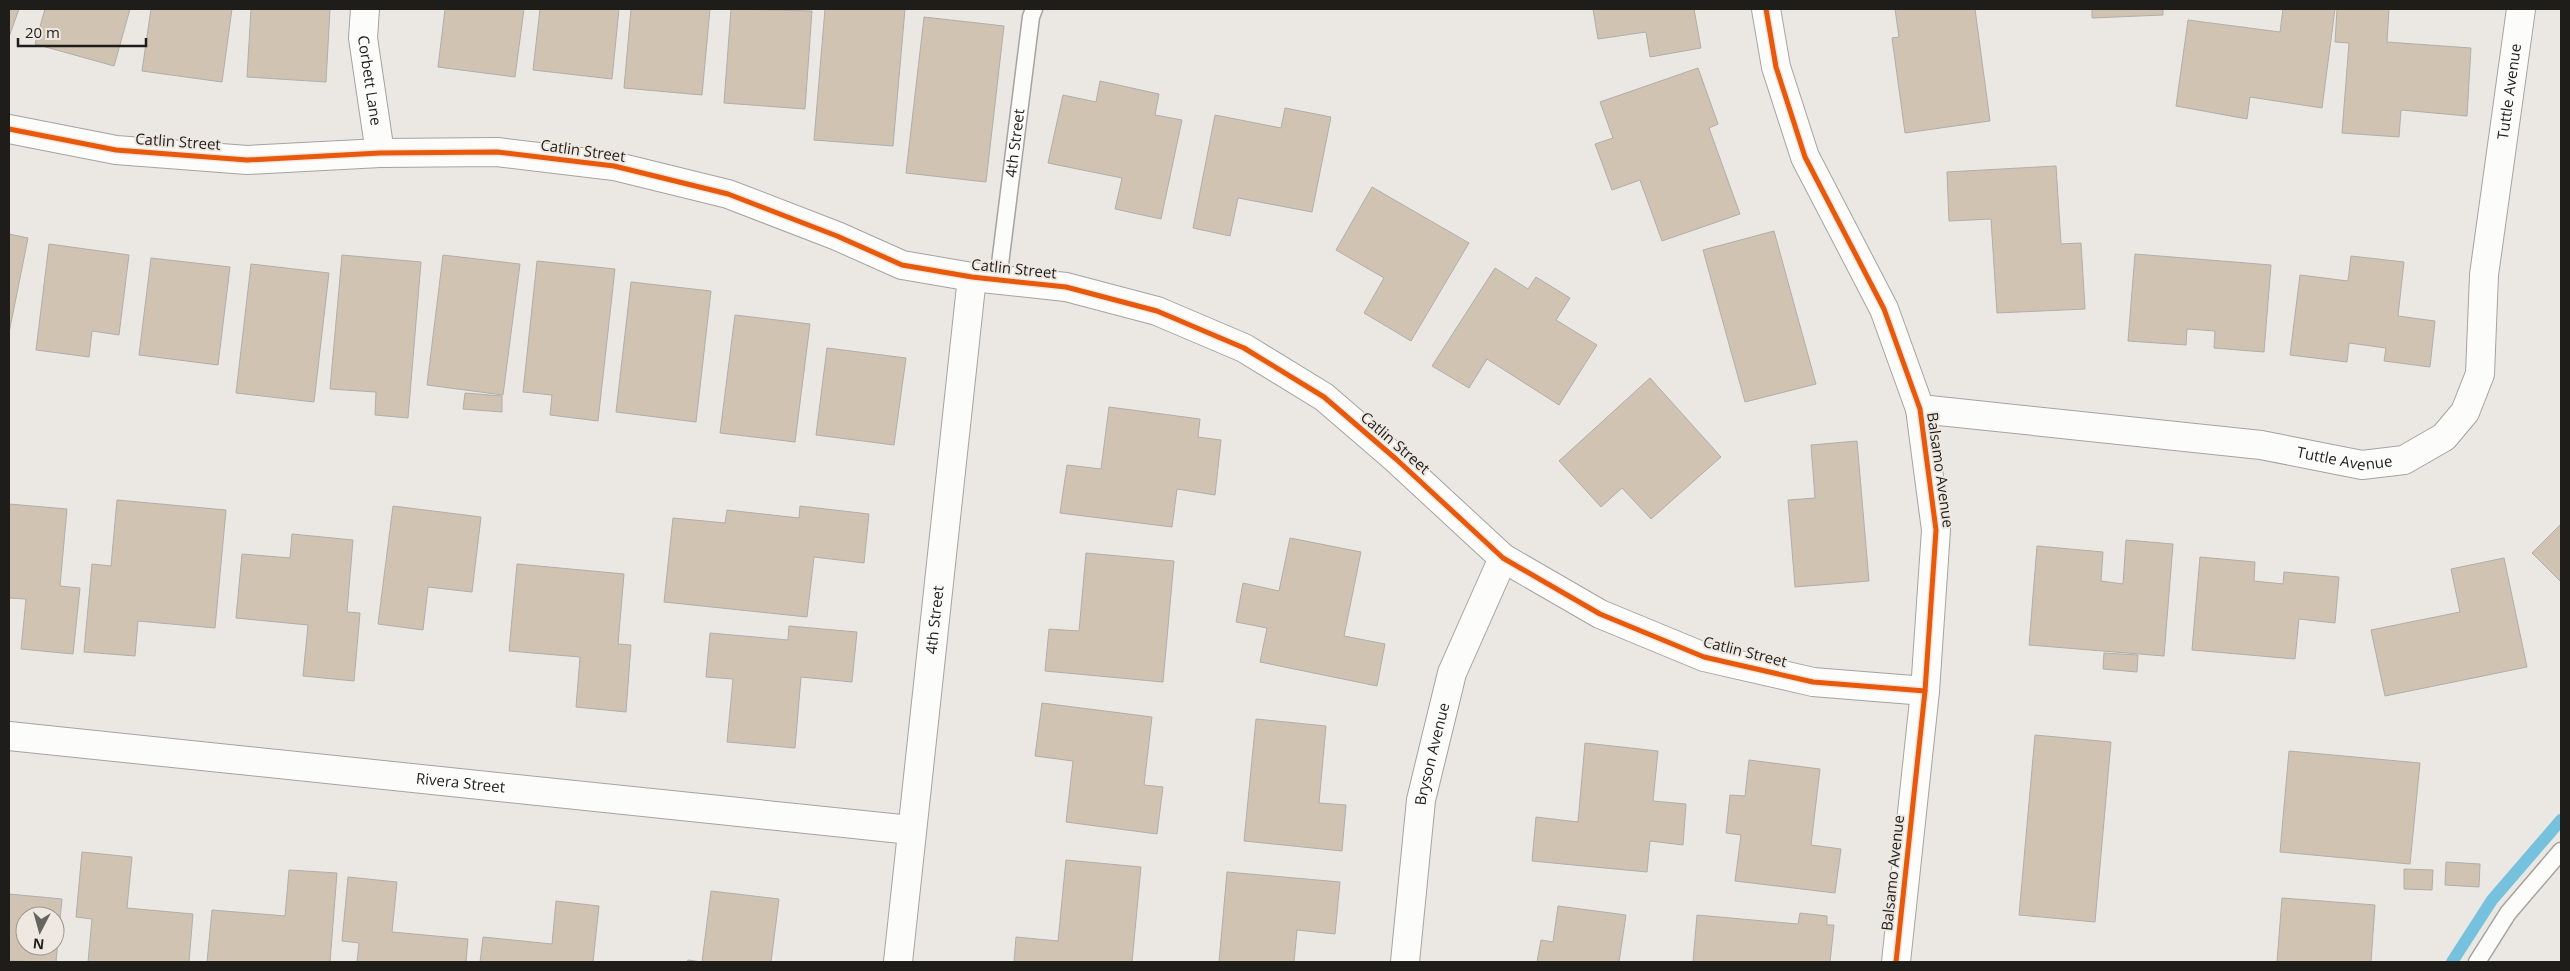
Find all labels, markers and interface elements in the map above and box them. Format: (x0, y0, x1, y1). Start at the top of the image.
scale bar (18, 15, 145, 47)
text: 20 m (25, 22, 60, 42)
street label: Corbett Lane (354, 34, 387, 127)
street label: Tuttle Avenue (2492, 42, 2525, 141)
street label: 4th Street (1000, 107, 1028, 178)
street label: Catlin Street (135, 128, 222, 154)
street label: Catlin Street (539, 134, 627, 166)
street label: Catlin Street (970, 254, 1058, 282)
street label: Catlin Street (1357, 407, 1435, 478)
street label: Balsamo Avenue (1923, 411, 1959, 529)
street label: Tuttle Avenue (2295, 441, 2393, 475)
street label: 4th Street (920, 585, 948, 655)
street label: Catlin Street (1701, 631, 1789, 671)
street label: Bryson Avenue (1410, 701, 1453, 806)
street label: Rivera Street (415, 767, 506, 797)
street label: Balsamo Avenue (1876, 814, 1908, 932)
north arrow (15, 906, 65, 956)
text: N (32, 934, 45, 954)

